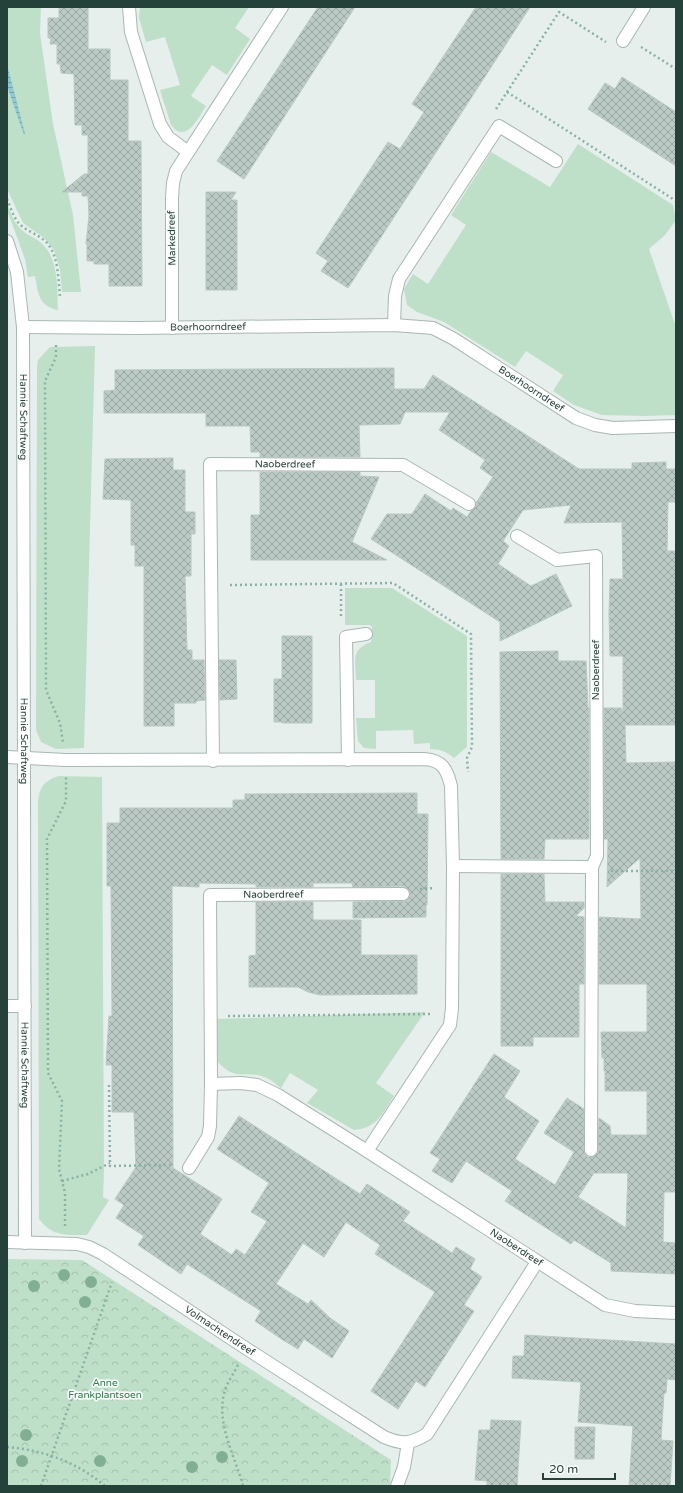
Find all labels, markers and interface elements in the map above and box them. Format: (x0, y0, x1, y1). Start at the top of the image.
street label: Markedreef (166, 210, 178, 266)
street label: Boerhoorndreef (170, 321, 246, 334)
street label: Boerhoorndreef (496, 363, 567, 415)
street label: Hannie Schaftweg (17, 374, 29, 460)
street label: Naoberdreef (255, 458, 315, 471)
street label: Naoberdreef (590, 640, 602, 700)
street label: Hannie Schaftweg (18, 698, 30, 784)
street label: Naoberdreef (243, 889, 304, 901)
street label: Hannie Schaftweg (19, 1022, 31, 1108)
street label: Naoberdreef (488, 1226, 545, 1269)
street label: Volmachtendreef (182, 1304, 257, 1359)
park label: Anne Frankplantsoen (68, 1377, 142, 1401)
scale bar (543, 1455, 615, 1481)
text: 20 m (549, 1462, 578, 1476)

